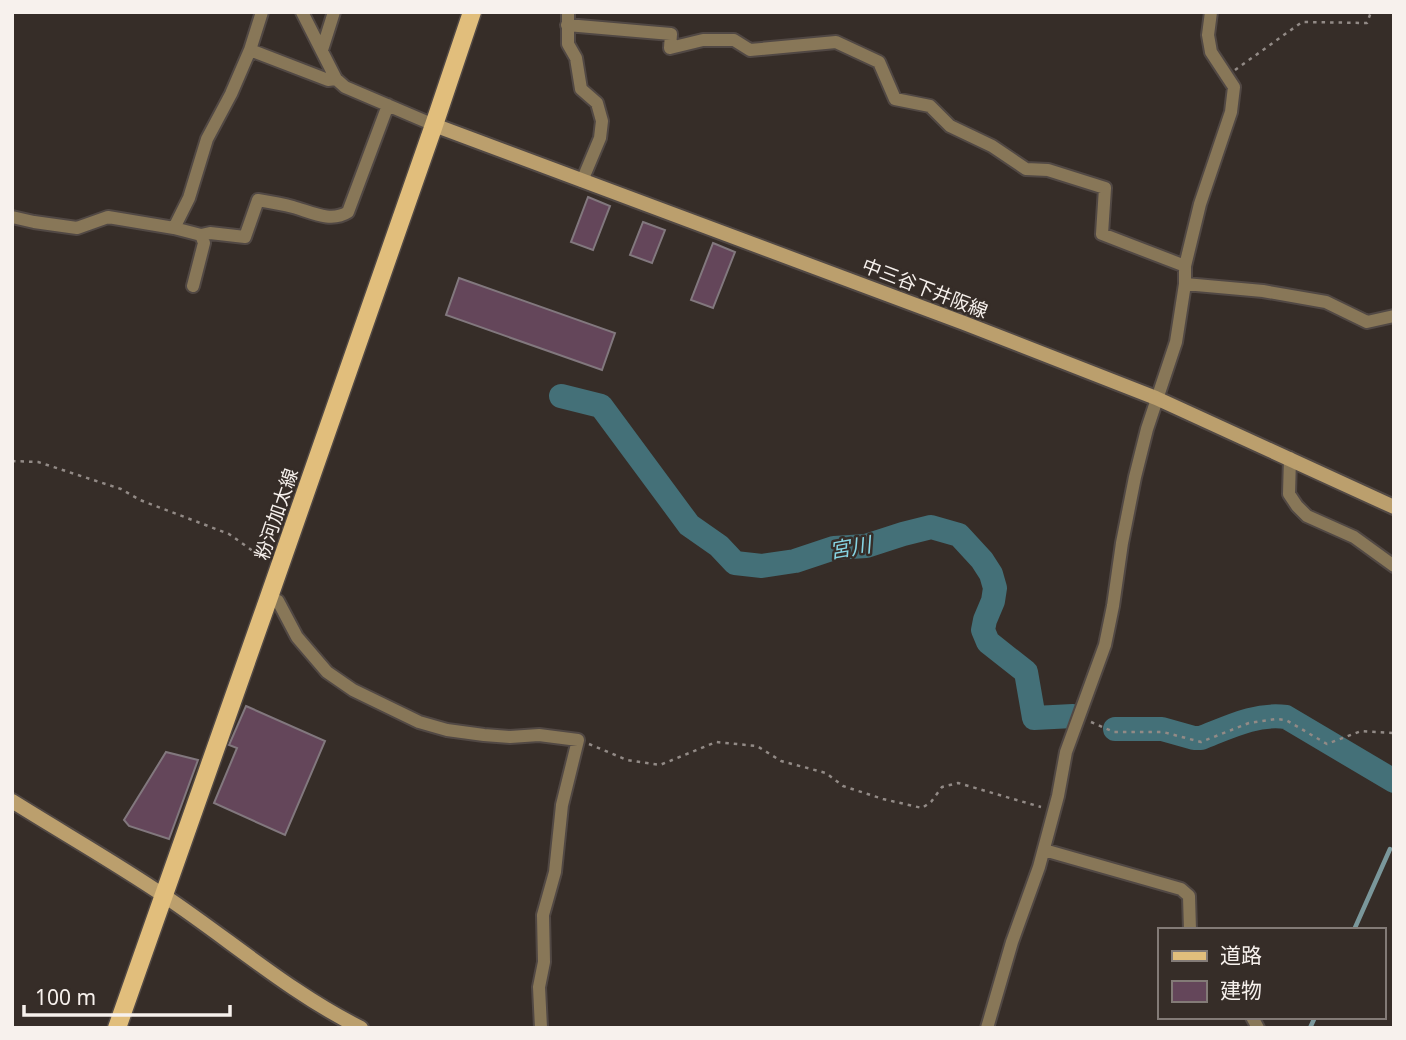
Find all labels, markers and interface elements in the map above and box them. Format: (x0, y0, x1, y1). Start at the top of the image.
street label: 中三谷下井阪線 (858, 252, 992, 324)
street label: 粉河加太線 (248, 465, 304, 563)
water label: 宮川 (827, 529, 875, 564)
legend (1158, 928, 1385, 1019)
text: 道路 (1220, 941, 1262, 969)
scale bar (24, 974, 231, 1018)
text: 建物 (1220, 976, 1262, 1004)
text: 100 m (35, 983, 96, 1011)

